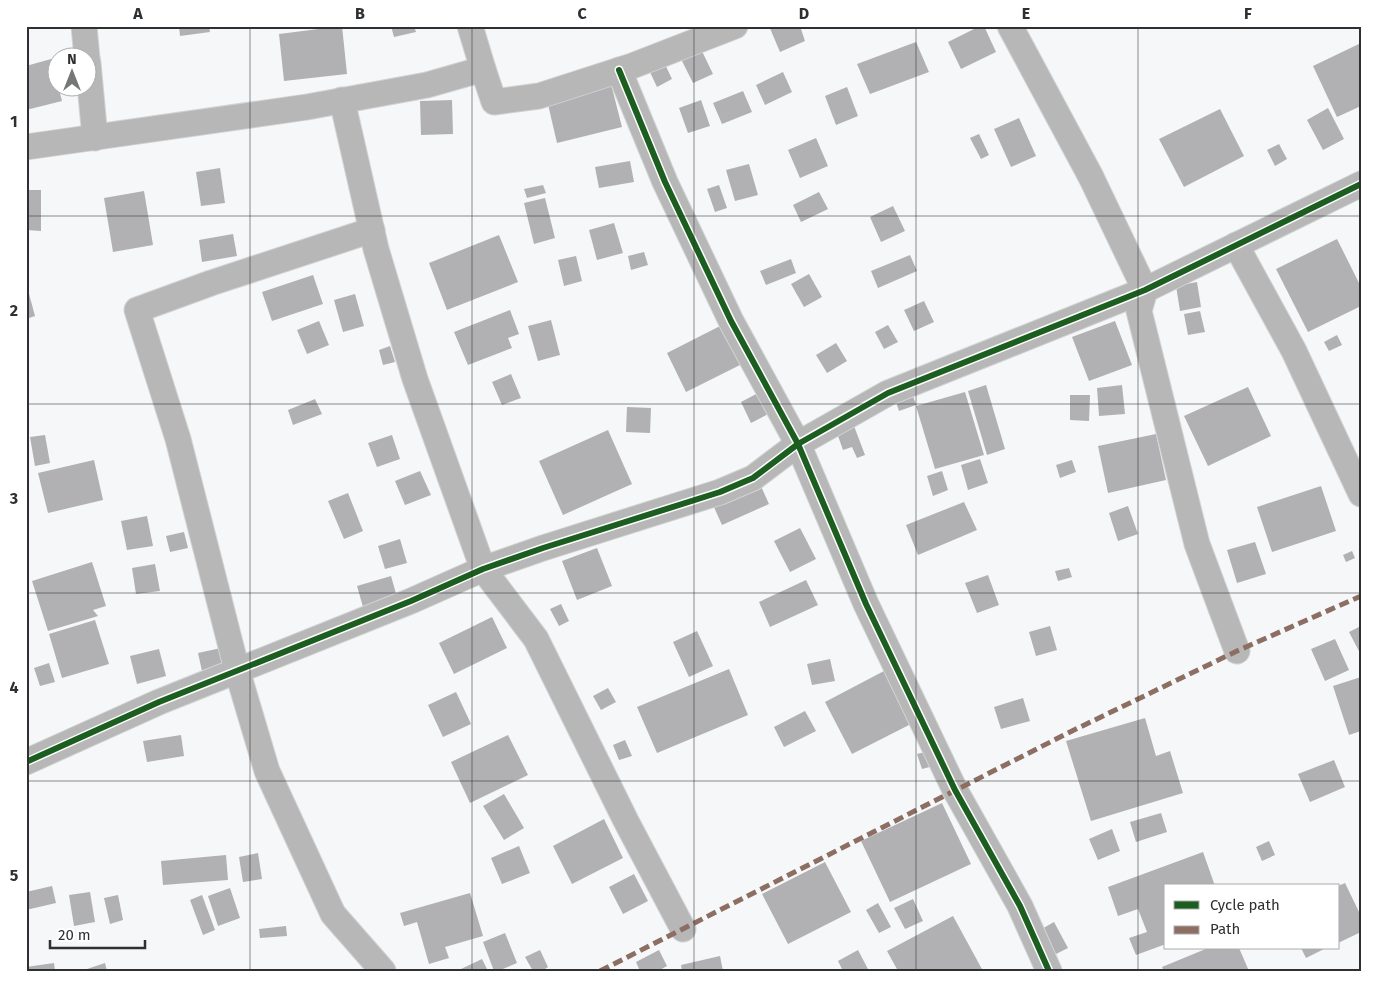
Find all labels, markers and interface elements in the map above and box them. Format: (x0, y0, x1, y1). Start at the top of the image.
text: A (132, 4, 143, 23)
text: B (355, 4, 365, 23)
text: C (577, 4, 587, 23)
text: D (799, 4, 809, 23)
text: E (1022, 4, 1030, 23)
text: F (1244, 4, 1252, 23)
north arrow (48, 48, 98, 98)
text: N (67, 51, 77, 68)
text: 1 (10, 112, 18, 131)
text: 2 (10, 301, 18, 320)
text: 3 (9, 489, 18, 508)
text: 4 (9, 678, 19, 697)
text: 5 (10, 866, 19, 885)
legend (1164, 884, 1340, 950)
text: Cycle path (1210, 896, 1280, 914)
scale bar (50, 917, 145, 949)
text: Path (1210, 920, 1240, 938)
text: 20 m (58, 926, 91, 944)

